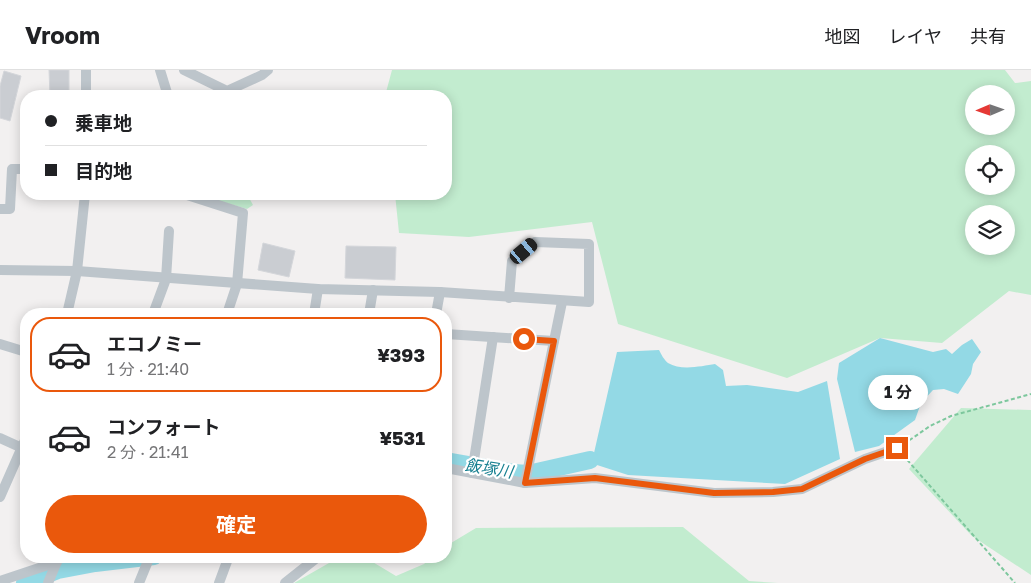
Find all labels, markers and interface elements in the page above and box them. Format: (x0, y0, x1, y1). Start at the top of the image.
text: Vroom (25, 20, 100, 49)
text: 地図 (825, 25, 861, 47)
text: レイヤ (889, 25, 942, 47)
text: 共有 (970, 25, 1006, 47)
north arrow (965, 85, 1015, 135)
map controls (965, 85, 1015, 255)
text: 乗車地 (75, 111, 132, 134)
button: locate (965, 145, 1015, 195)
text: 目的地 (75, 159, 132, 182)
button: layers (965, 205, 1015, 255)
car (507, 236, 540, 266)
route start (513, 328, 535, 350)
icon: car (47, 332, 92, 377)
text: エコノミー (107, 332, 202, 355)
text: ¥393 (377, 343, 425, 366)
text: 1 分 · 21:40 (107, 359, 189, 379)
callout: 1 分 (867, 376, 927, 410)
text: 1 分 (884, 382, 912, 402)
icon: car (47, 415, 92, 460)
text: コンフォート (107, 415, 220, 438)
text: ¥531 (379, 426, 425, 449)
route end (886, 437, 908, 459)
text: 2 分 · 21:41 (107, 442, 188, 462)
water label: 飯塚川 (464, 454, 516, 482)
button: 確定 (45, 495, 427, 553)

